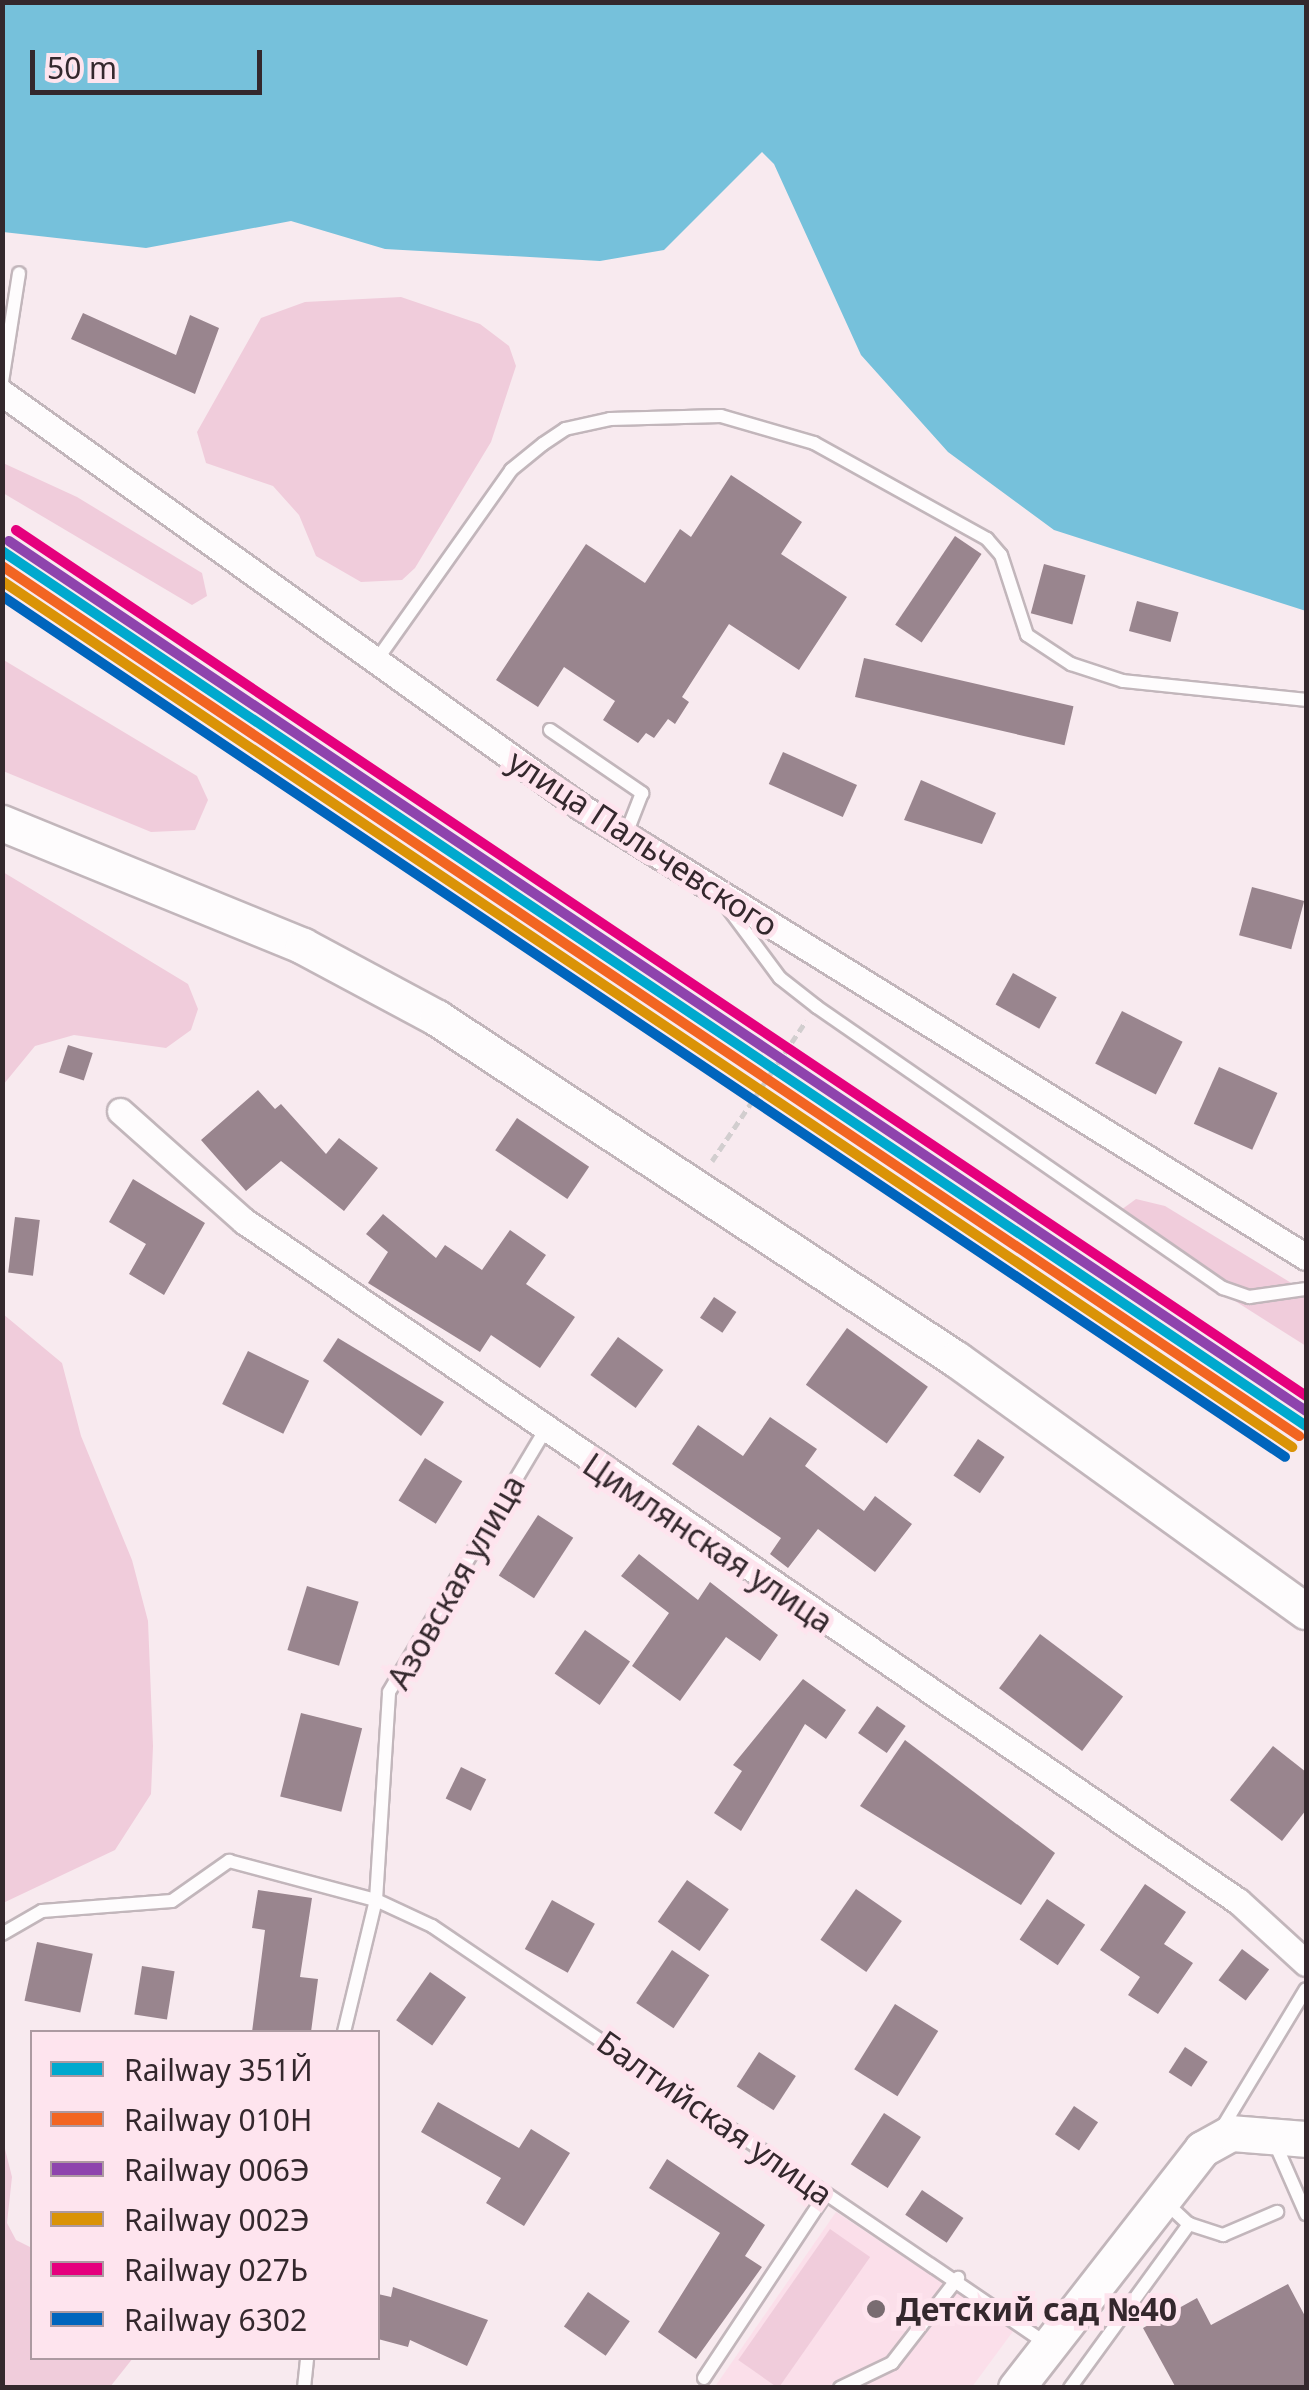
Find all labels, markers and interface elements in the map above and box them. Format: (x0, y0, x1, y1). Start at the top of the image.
scale bar (35, 30, 268, 92)
text: 50 m (47, 47, 117, 88)
street label: улица Пальчевского (501, 741, 785, 945)
street label: Цимлянская улица (576, 1445, 840, 1641)
street label: Азовская улица (379, 1468, 533, 1696)
street label: Балтийская улица (590, 2022, 840, 2214)
legend (30, 2030, 380, 2360)
text: Railway 351Й (124, 2049, 313, 2090)
text: Railway 010Н (124, 2099, 312, 2140)
text: Railway 006Э (124, 2149, 309, 2190)
text: Railway 002Э (124, 2199, 309, 2240)
text: Railway 027Ь (124, 2249, 308, 2290)
place label: Детский сад №40 (896, 2290, 1177, 2328)
marker: Детский сад №40 (865, 2298, 887, 2320)
text: Railway 6302 (124, 2299, 307, 2340)

